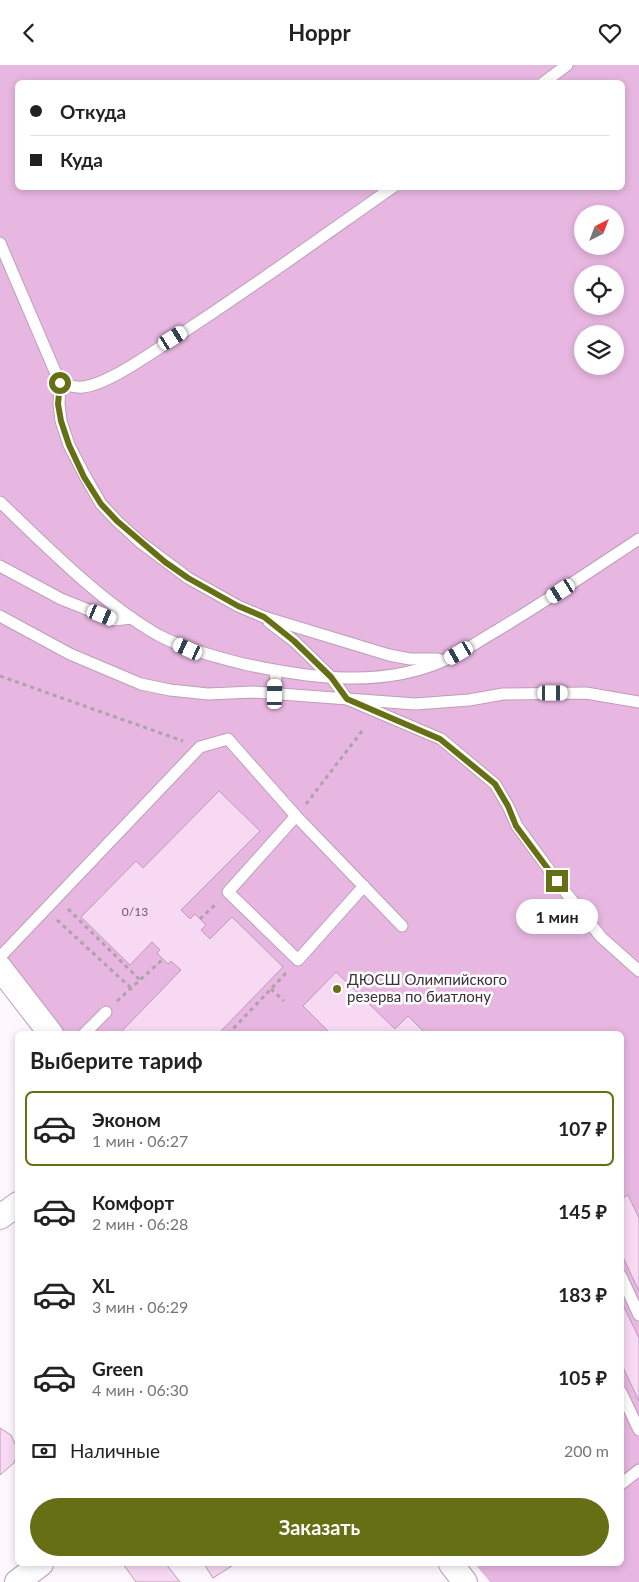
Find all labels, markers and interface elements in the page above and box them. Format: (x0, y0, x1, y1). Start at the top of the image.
icon: back (15, 19, 43, 47)
text: Hoppr (288, 19, 351, 46)
icon: heart (596, 19, 624, 47)
text: Откуда (60, 100, 126, 123)
text: Куда (60, 148, 103, 171)
north arrow (574, 205, 624, 255)
map controls (574, 205, 624, 375)
button: locate (574, 265, 624, 315)
car (156, 324, 189, 352)
button: layers (574, 325, 624, 375)
route start (49, 372, 71, 394)
car (544, 577, 577, 605)
car (85, 602, 118, 628)
car (171, 636, 204, 662)
car (442, 639, 475, 667)
car (267, 679, 282, 709)
car (538, 686, 568, 701)
route end (546, 870, 568, 892)
callout: 1 мин (516, 899, 598, 933)
house number: 0/13 (122, 904, 148, 919)
text: 1 мин (535, 907, 579, 926)
place label: ДЮСШ Олимпийского резерва по биатлону (347, 970, 507, 1005)
marker: ДЮСШ Олимпийского резерва по биатлону (331, 983, 343, 995)
text: Выберите тариф (30, 1047, 203, 1074)
icon: car (32, 1106, 77, 1151)
text: Эконом (92, 1108, 161, 1131)
text: 107 ₽ (558, 1117, 607, 1140)
text: 1 мин · 06:27 (92, 1131, 188, 1150)
icon: car (32, 1189, 77, 1234)
text: Комфорт (92, 1191, 174, 1214)
text: 145 ₽ (558, 1200, 607, 1223)
text: 2 мин · 06:28 (92, 1214, 188, 1233)
icon: car (32, 1272, 77, 1317)
text: XL (92, 1274, 115, 1297)
text: 183 ₽ (558, 1283, 607, 1306)
text: 3 мин · 06:29 (92, 1297, 188, 1316)
icon: car (32, 1355, 77, 1400)
text: Green (92, 1357, 143, 1380)
text: 105 ₽ (558, 1366, 607, 1389)
text: 4 мин · 06:30 (92, 1380, 188, 1399)
icon: cash (30, 1437, 58, 1465)
text: Наличные (70, 1439, 160, 1462)
text: 200 m (564, 1441, 609, 1460)
button: Заказать (30, 1498, 609, 1556)

